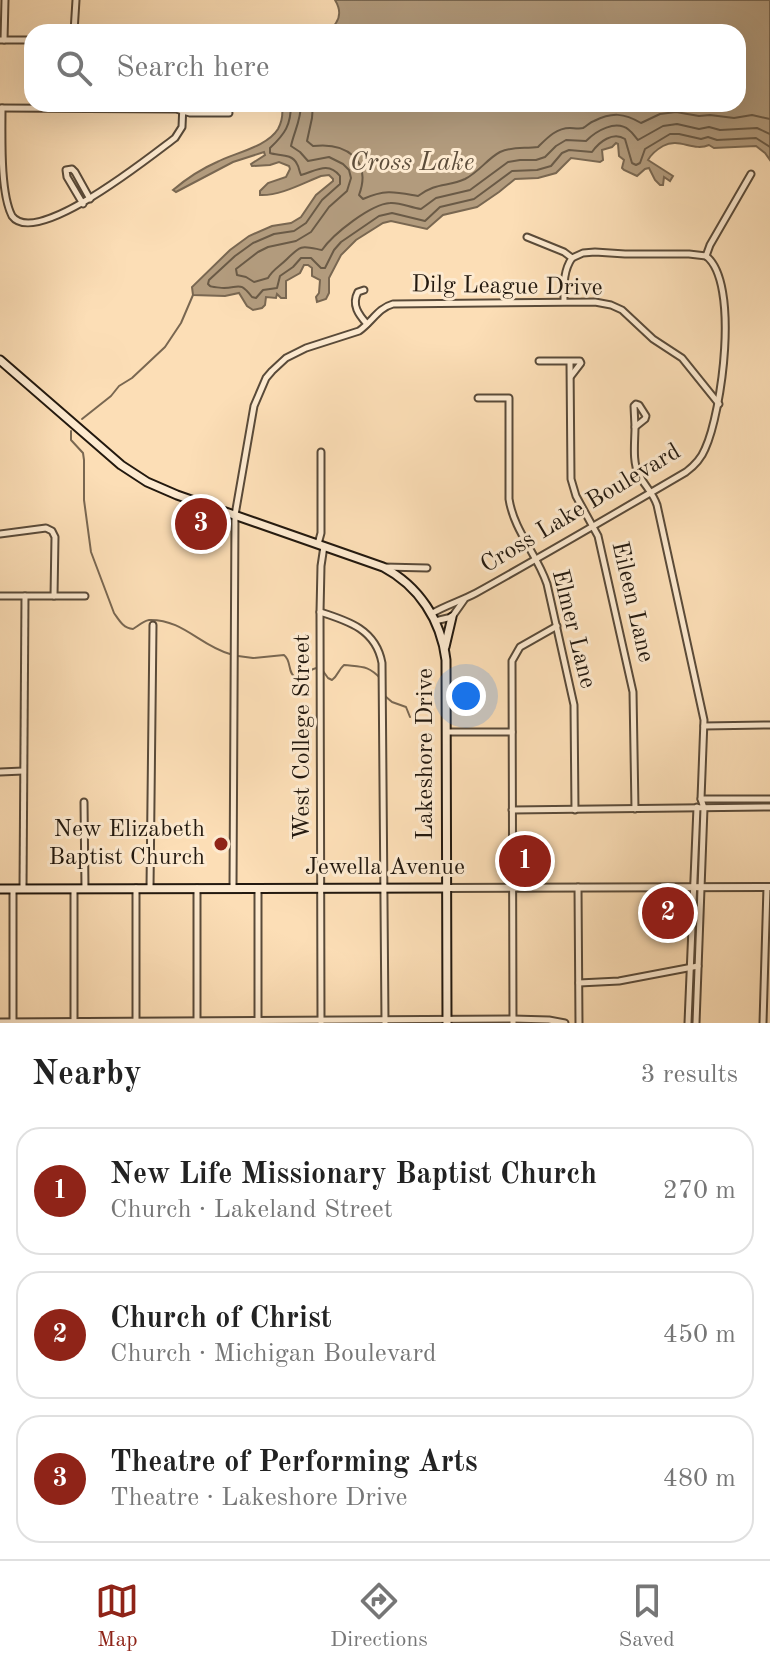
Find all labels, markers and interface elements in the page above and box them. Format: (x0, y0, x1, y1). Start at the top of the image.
search box (24, 24, 746, 112)
icon: search (52, 46, 96, 90)
text: Search here (116, 53, 270, 83)
water label: Cross Lake (350, 150, 474, 176)
street label: Dilg League Drive (411, 273, 603, 301)
street label: Cross Lake Boulevard (477, 440, 685, 578)
pin: 3 (175, 494, 227, 554)
street label: Eileen Lane (606, 539, 658, 665)
street label: Elmer Lane (547, 567, 599, 691)
street label: West College Street (291, 634, 315, 840)
street label: Lakeshore Drive (414, 668, 438, 840)
your location (446, 676, 486, 716)
place label: New Elizabeth Baptist Church (48, 818, 205, 870)
pin: 1 (499, 831, 551, 891)
marker: New Elizabeth Baptist Church (212, 835, 230, 853)
street label: Jewella Avenue (305, 856, 465, 880)
pin: 2 (642, 883, 694, 943)
text: Nearby (32, 1058, 142, 1092)
text: 3 results (640, 1062, 738, 1088)
text: New Life Missionary Baptist Church (110, 1160, 597, 1190)
text: 1 (52, 1178, 68, 1204)
text: 270 m (663, 1178, 736, 1204)
text: Church · Lakeland Street (110, 1197, 393, 1223)
text: Church of Christ (110, 1304, 332, 1334)
text: 2 (52, 1322, 68, 1348)
text: 450 m (663, 1322, 736, 1348)
text: Church · Michigan Boulevard (110, 1341, 437, 1367)
text: Theatre of Performing Arts (110, 1448, 478, 1478)
text: 3 (52, 1466, 68, 1492)
text: 480 m (663, 1466, 736, 1492)
text: Theatre · Lakeshore Drive (110, 1485, 408, 1511)
tab: Map (95, 1579, 139, 1654)
tab: Directions (330, 1579, 428, 1654)
tab: Saved (619, 1579, 675, 1654)

